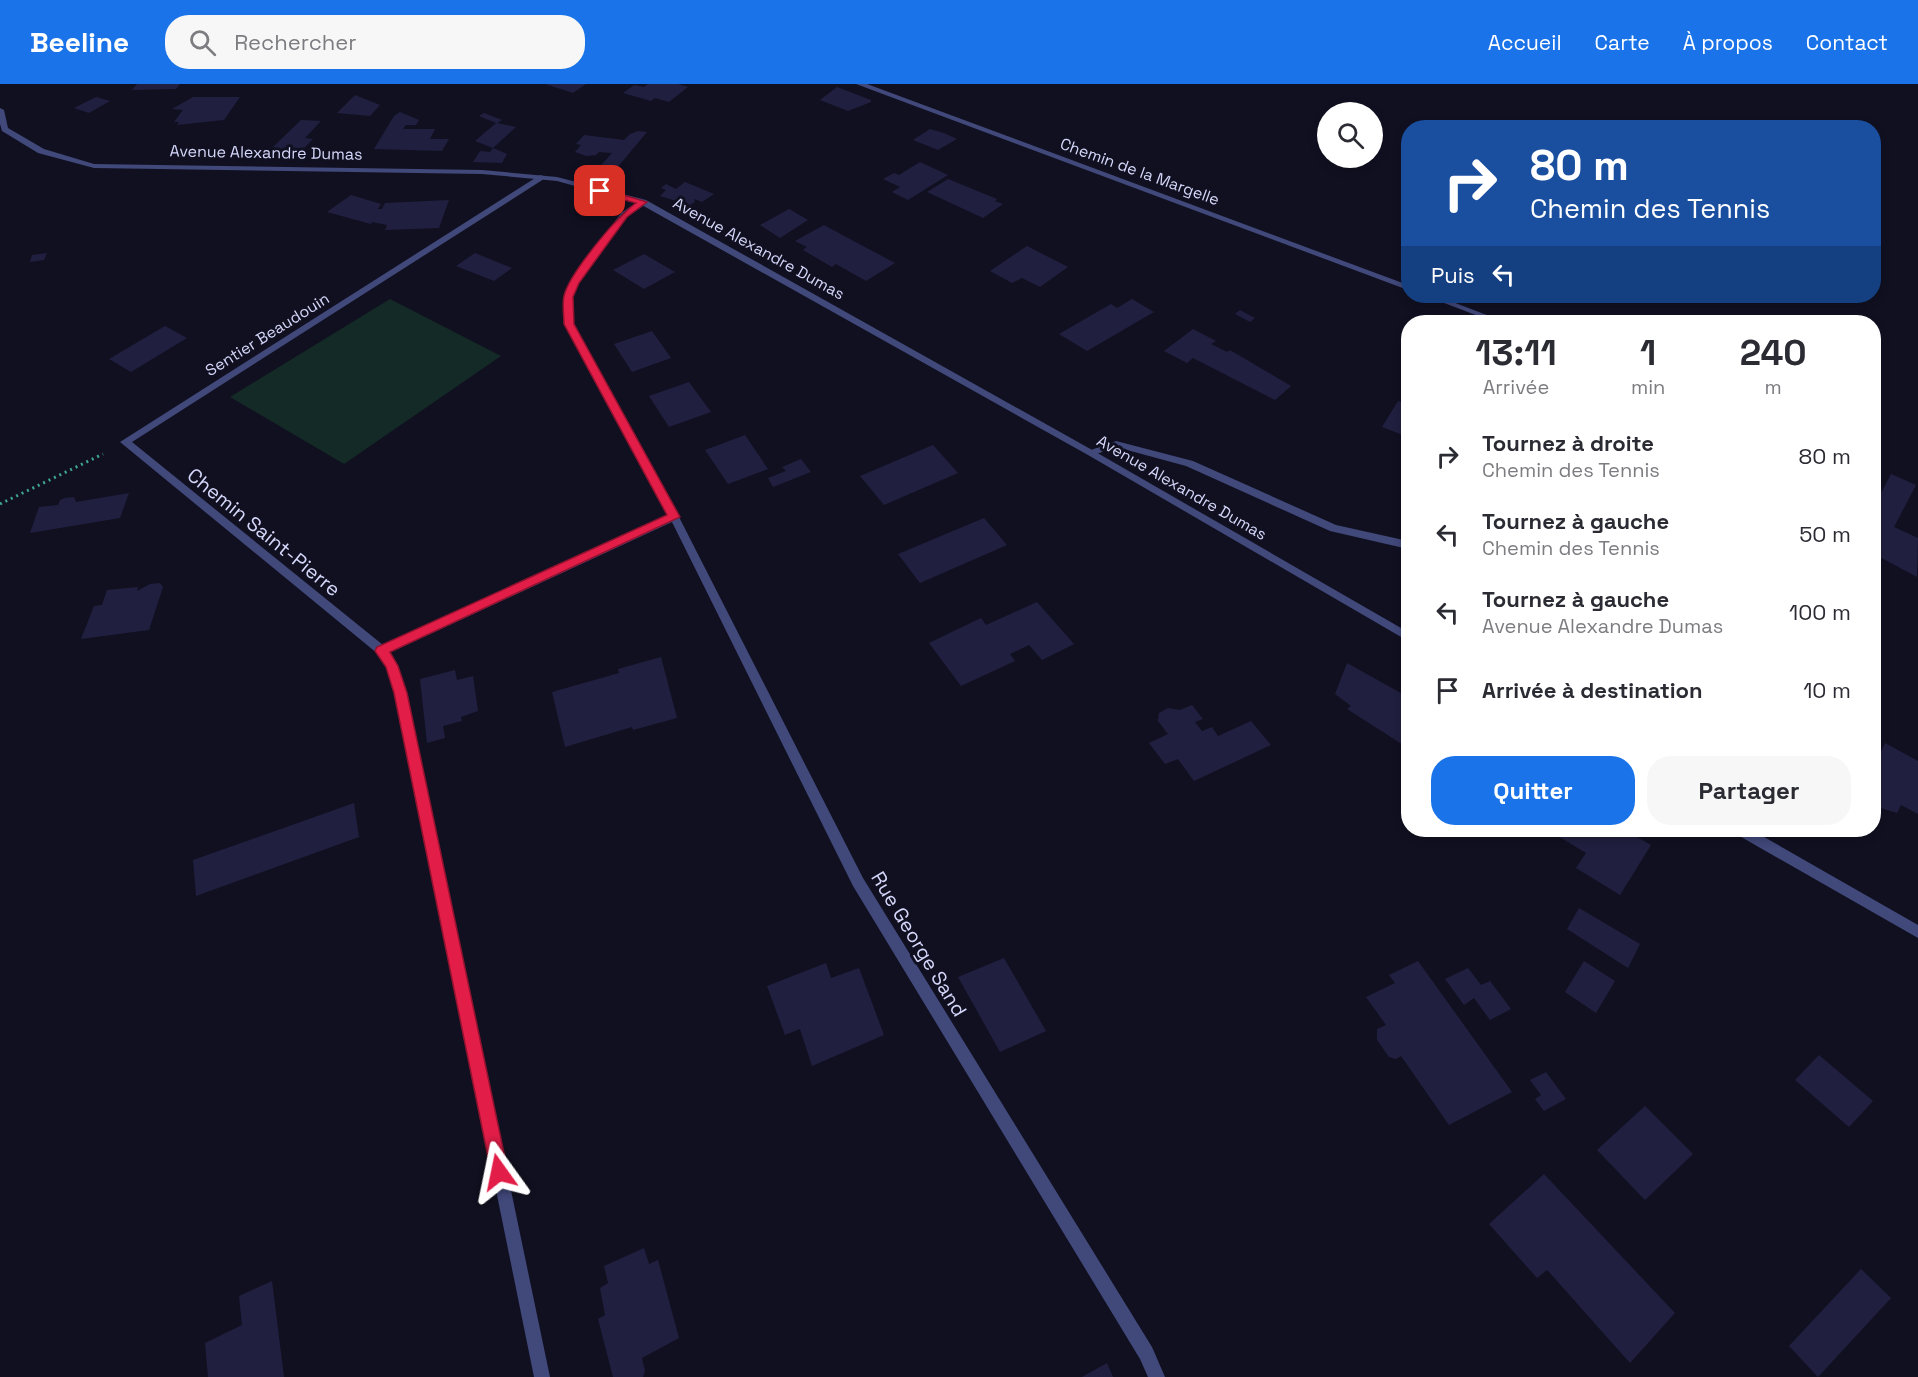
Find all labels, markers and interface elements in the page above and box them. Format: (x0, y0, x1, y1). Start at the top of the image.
search box (165, 15, 585, 69)
text: Beeline (30, 24, 129, 60)
icon: search (186, 26, 219, 59)
text: Rechercher (234, 28, 357, 56)
text: Accueil (1488, 29, 1562, 56)
text: Carte (1595, 29, 1650, 56)
text: À propos (1683, 29, 1773, 56)
text: Contact (1806, 29, 1888, 56)
map controls (1317, 102, 1383, 168)
button: search (1317, 102, 1383, 168)
street label: Chemin de la Margelle (1057, 133, 1222, 210)
text: 80 m (1530, 139, 1629, 192)
street label: Avenue Alexandre Dumas (169, 140, 363, 165)
icon: right (1431, 144, 1509, 222)
pin (574, 165, 625, 216)
icon: arrive (583, 174, 616, 207)
text: Chemin des Tennis (1530, 191, 1770, 226)
street label: Avenue Alexandre Dumas (669, 192, 848, 304)
icon: left (1487, 258, 1520, 291)
text: Puis (1431, 261, 1475, 289)
street label: Sentier Beaudouin (201, 288, 333, 381)
text: 13:11 (1475, 330, 1557, 376)
text: 1 (1640, 330, 1656, 376)
text: 240 (1740, 330, 1807, 376)
text: Arrivée (1483, 374, 1549, 400)
text: min (1631, 374, 1665, 400)
text: m (1765, 374, 1782, 400)
text: Tournez à droite (1482, 429, 1654, 457)
street label: Avenue Alexandre Dumas (1093, 430, 1271, 545)
icon: right (1431, 440, 1464, 473)
text: 80 m (1799, 442, 1851, 470)
text: Chemin des Tennis (1482, 457, 1660, 483)
street label: Chemin Saint-Pierre (182, 462, 346, 602)
text: Tournez à gauche (1482, 507, 1669, 535)
icon: left (1431, 518, 1464, 551)
text: 50 m (1799, 520, 1851, 548)
text: Chemin des Tennis (1482, 535, 1660, 561)
text: Tournez à gauche (1482, 585, 1669, 613)
icon: left (1431, 596, 1464, 629)
text: 100 m (1789, 598, 1851, 626)
text: Avenue Alexandre Dumas (1482, 613, 1723, 639)
icon: arrive (1431, 674, 1464, 707)
text: Arrivée à destination (1482, 676, 1703, 704)
text: 10 m (1803, 676, 1851, 704)
button: Quitter (1431, 756, 1635, 825)
button: Partager (1647, 756, 1851, 825)
street label: Rue George Sand (865, 867, 973, 1021)
position arrow (467, 1140, 531, 1204)

